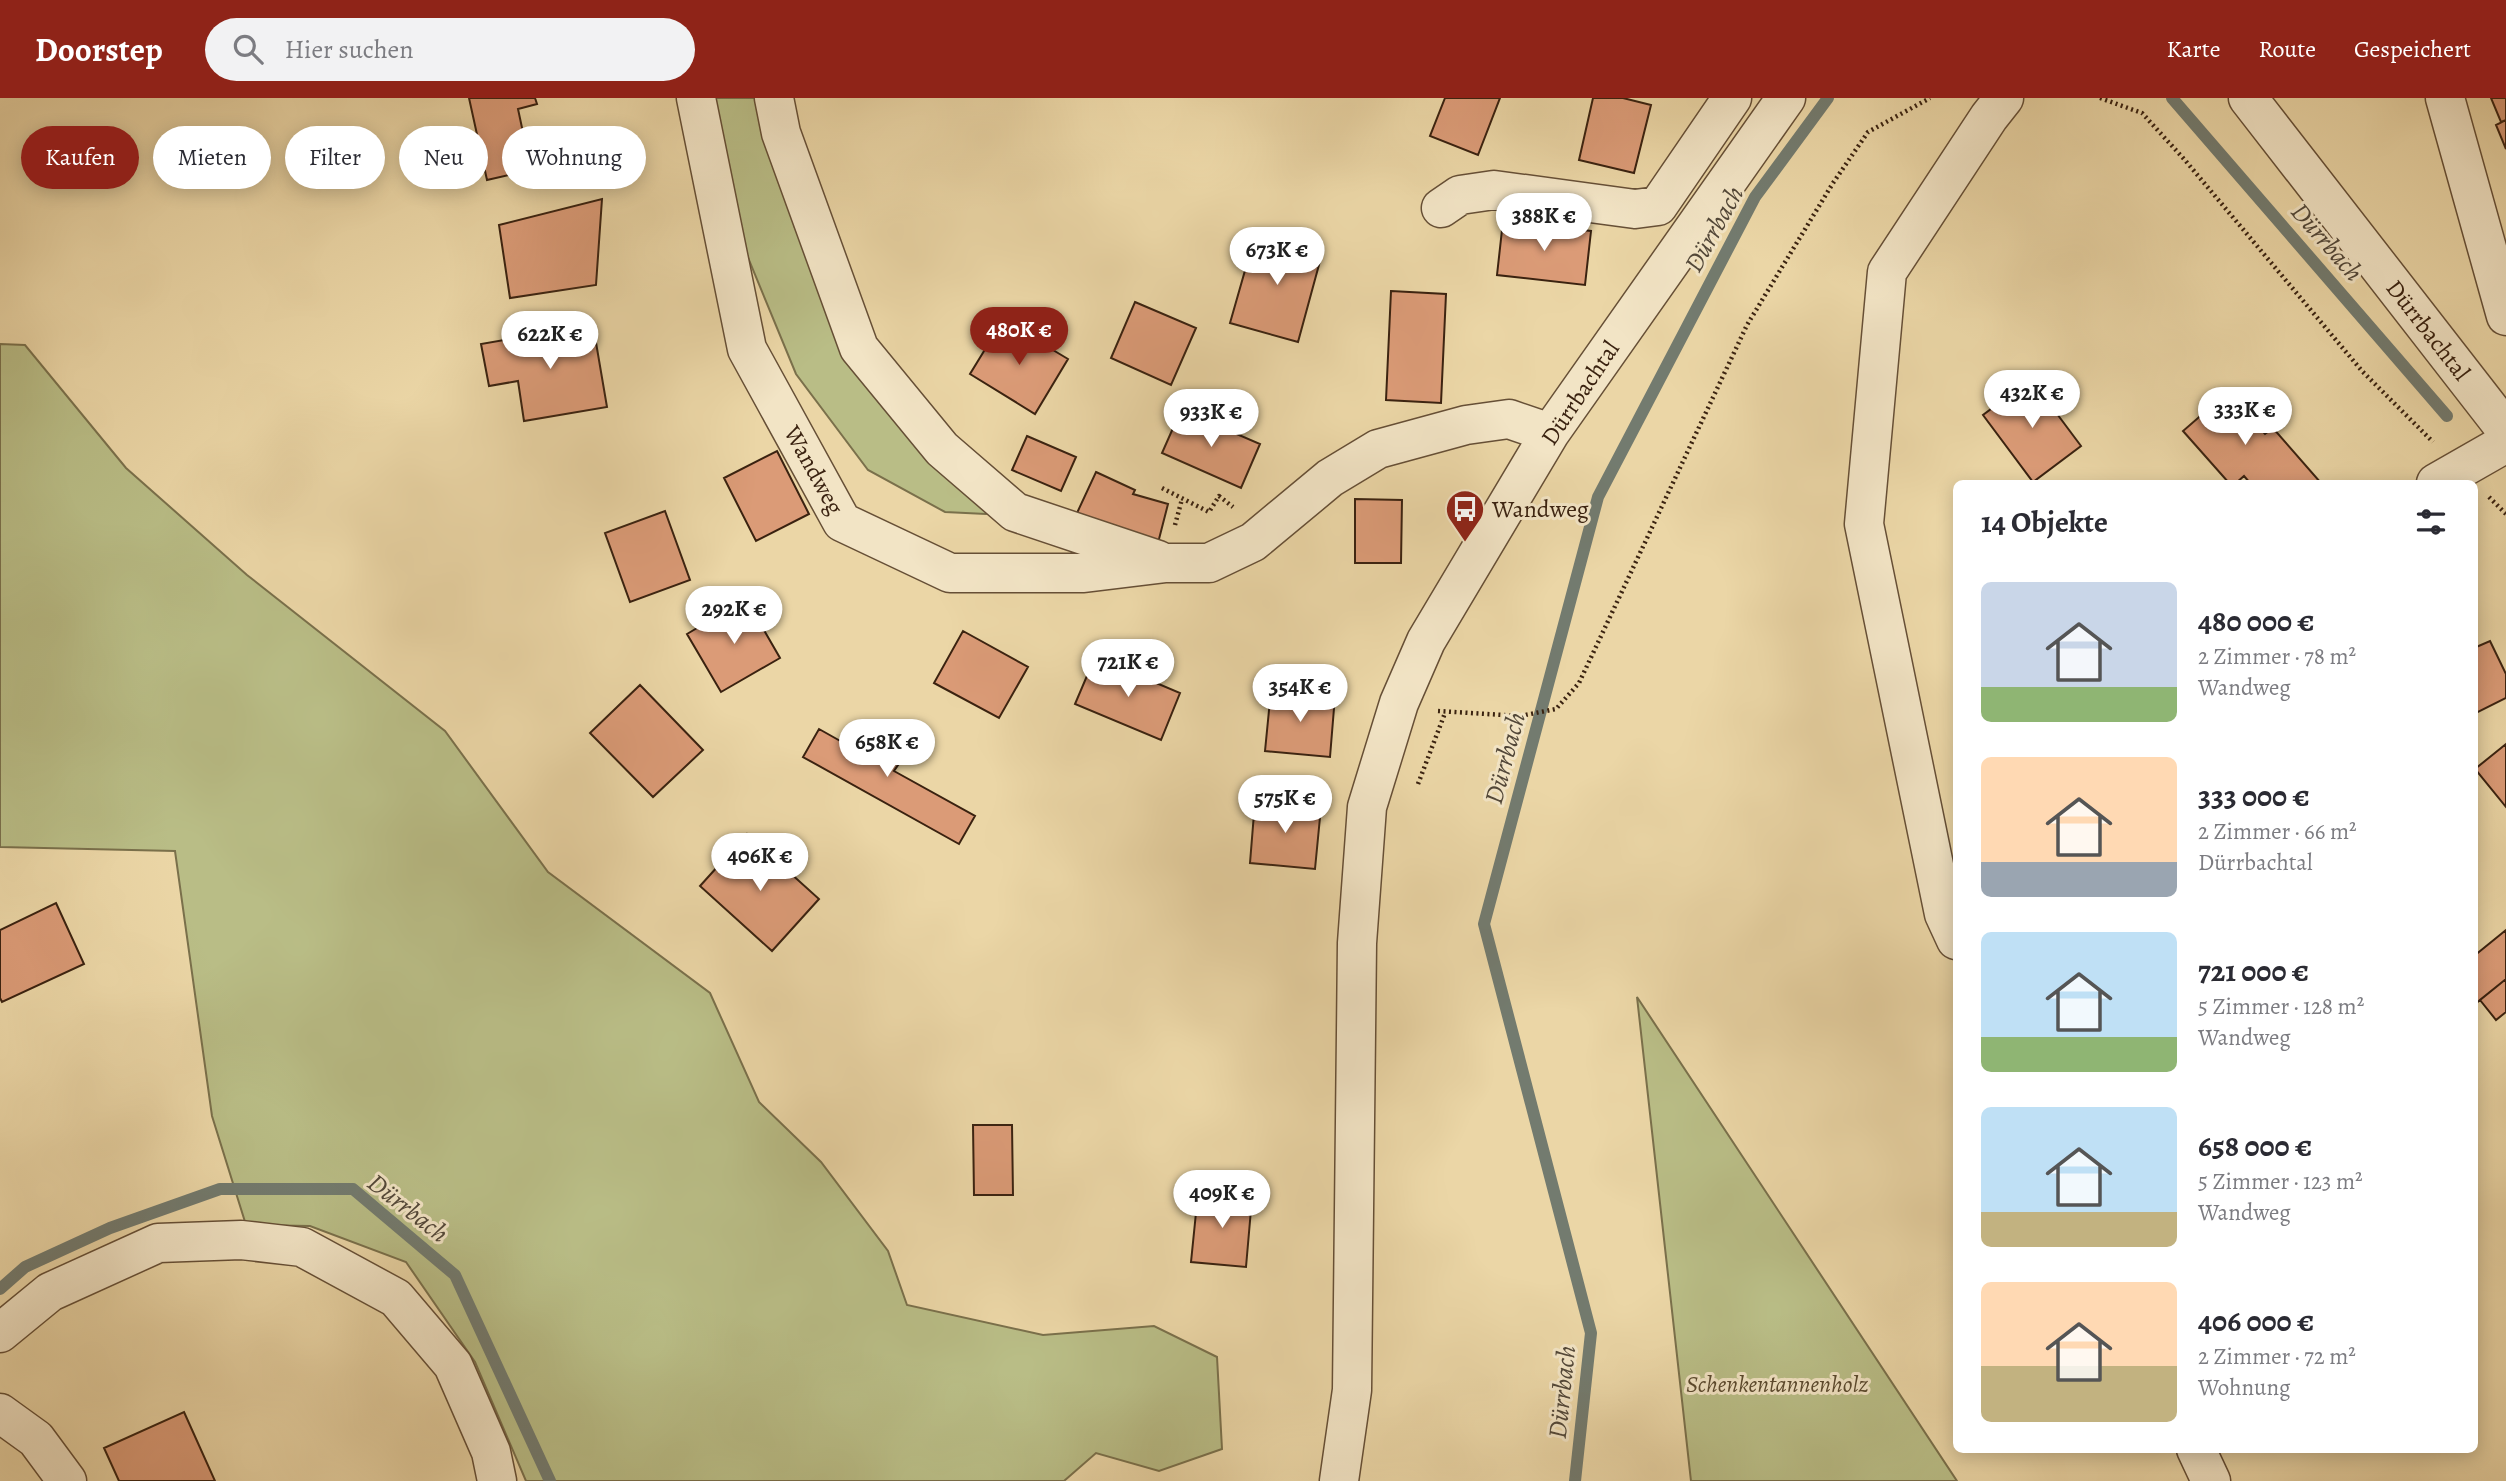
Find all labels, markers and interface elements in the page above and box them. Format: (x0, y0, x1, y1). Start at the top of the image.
search box (205, 18, 695, 81)
text: Doorstep (35, 27, 163, 72)
icon: search (229, 30, 267, 68)
text: Hier suchen (285, 32, 414, 67)
text: Karte (2167, 33, 2220, 65)
text: Route (2258, 33, 2316, 65)
text: Gespeichert (2354, 33, 2471, 65)
chip: Kaufen (21, 126, 139, 189)
chip: Mieten (153, 126, 271, 189)
chip: Filter (285, 126, 385, 189)
chip: Neu (399, 126, 488, 189)
chip: Wohnung (502, 126, 646, 189)
water label: Dürrbach (1676, 180, 1752, 278)
pin: 388K € (1487, 194, 1601, 253)
water label: Dürrbach (2283, 195, 2371, 289)
text: 388K € (1512, 200, 1576, 231)
pin: 673K € (1220, 228, 1334, 287)
text: 673K € (1246, 234, 1308, 265)
street label: Dürrbachtal (2379, 273, 2478, 387)
pin: 480K € (962, 308, 1076, 367)
pin: 622K € (493, 312, 607, 371)
text: 480K € (986, 314, 1052, 345)
text: 622K € (517, 318, 583, 349)
street label: Dürrbachtal (1533, 334, 1627, 452)
pin: 432K € (1975, 370, 2089, 430)
text: 432K € (2000, 377, 2064, 408)
pin: 333K € (2188, 388, 2302, 447)
pin: 933K € (1154, 390, 1268, 449)
text: 333K € (2214, 394, 2276, 425)
text: 933K € (1180, 396, 1242, 427)
street label: Wandweg (776, 419, 851, 520)
bus stop icon: Wandweg (1444, 488, 1486, 543)
place label: Wandweg (1491, 493, 1589, 525)
text: 14 Objekte (1981, 502, 2108, 542)
icon: filters (2412, 503, 2450, 541)
pin: 292K € (677, 587, 791, 646)
text: 292K € (701, 593, 767, 624)
text: 480 000 € (2198, 601, 2315, 641)
icon: home (2037, 610, 2121, 694)
pin: 721K € (1071, 640, 1185, 699)
text: 2 Zimmer · 78 m² (2198, 641, 2356, 672)
text: 721K € (1097, 646, 1159, 677)
pin: 354K € (1243, 664, 1357, 724)
text: 354K € (1269, 671, 1331, 702)
text: Wandweg (2198, 672, 2291, 703)
water label: Dürrbach (1476, 708, 1534, 808)
pin: 658K € (830, 720, 944, 779)
text: 658K € (855, 726, 919, 757)
pin: 575K € (1228, 776, 1342, 835)
text: 333 000 € (2198, 776, 2310, 816)
text: 575K € (1254, 782, 1316, 813)
icon: home (2037, 785, 2121, 869)
text: 2 Zimmer · 66 m² (2198, 816, 2357, 847)
pin: 406K € (703, 834, 817, 893)
text: 406K € (727, 840, 793, 871)
text: Dürrbachtal (2198, 847, 2313, 878)
text: 721 000 € (2198, 951, 2309, 991)
icon: home (2037, 960, 2121, 1044)
text: 5 Zimmer · 128 m² (2198, 991, 2364, 1022)
text: Wandweg (2198, 1022, 2291, 1053)
text: 658 000 € (2198, 1126, 2312, 1166)
icon: home (2037, 1135, 2121, 1219)
water label: Dürrbach (360, 1165, 456, 1251)
text: 5 Zimmer · 123 m² (2198, 1166, 2363, 1197)
pin: 409K € (1165, 1170, 1279, 1230)
text: 409K € (1189, 1177, 1255, 1208)
text: Wandweg (2198, 1197, 2291, 1228)
text: 406 000 € (2198, 1301, 2314, 1341)
icon: home (2037, 1310, 2121, 1394)
text: 2 Zimmer · 72 m² (2198, 1341, 2356, 1372)
water label: Dürrbach (1540, 1344, 1584, 1440)
park label: Schenkentannenholz (1686, 1368, 1868, 1400)
text: Wohnung (2198, 1372, 2291, 1403)

